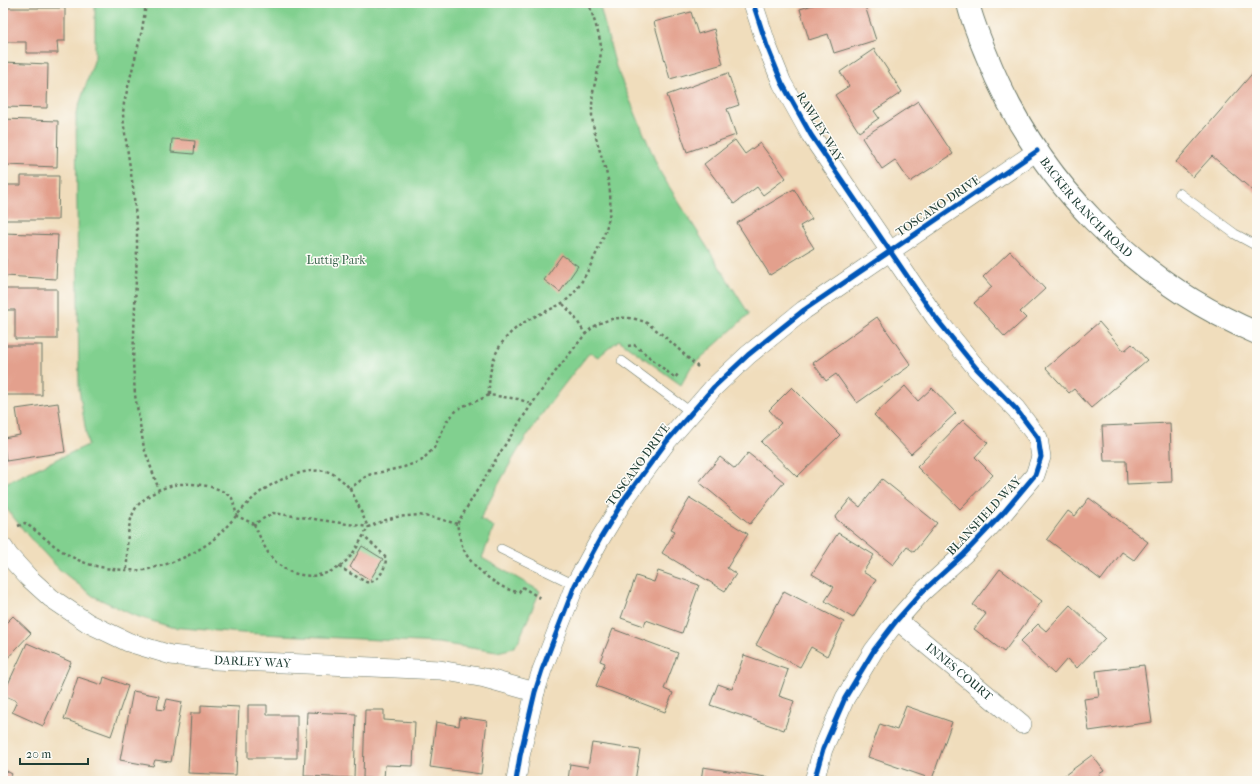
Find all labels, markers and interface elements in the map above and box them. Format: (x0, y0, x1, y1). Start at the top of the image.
street label: RAWLEY WAY (794, 89, 847, 165)
street label: BACKER RANCH ROAD (1037, 155, 1135, 260)
street label: TOSCANO DRIVE (893, 173, 983, 239)
park label: Luttig Park (307, 253, 366, 267)
street label: TOSCANO DRIVE (603, 421, 673, 509)
street label: BLANSFIELD WAY (944, 473, 1025, 558)
street label: INNES COURT (923, 640, 996, 704)
street label: DARLEY WAY (214, 653, 292, 670)
scale bar (20, 740, 88, 766)
text: 20 m (26, 747, 51, 761)

